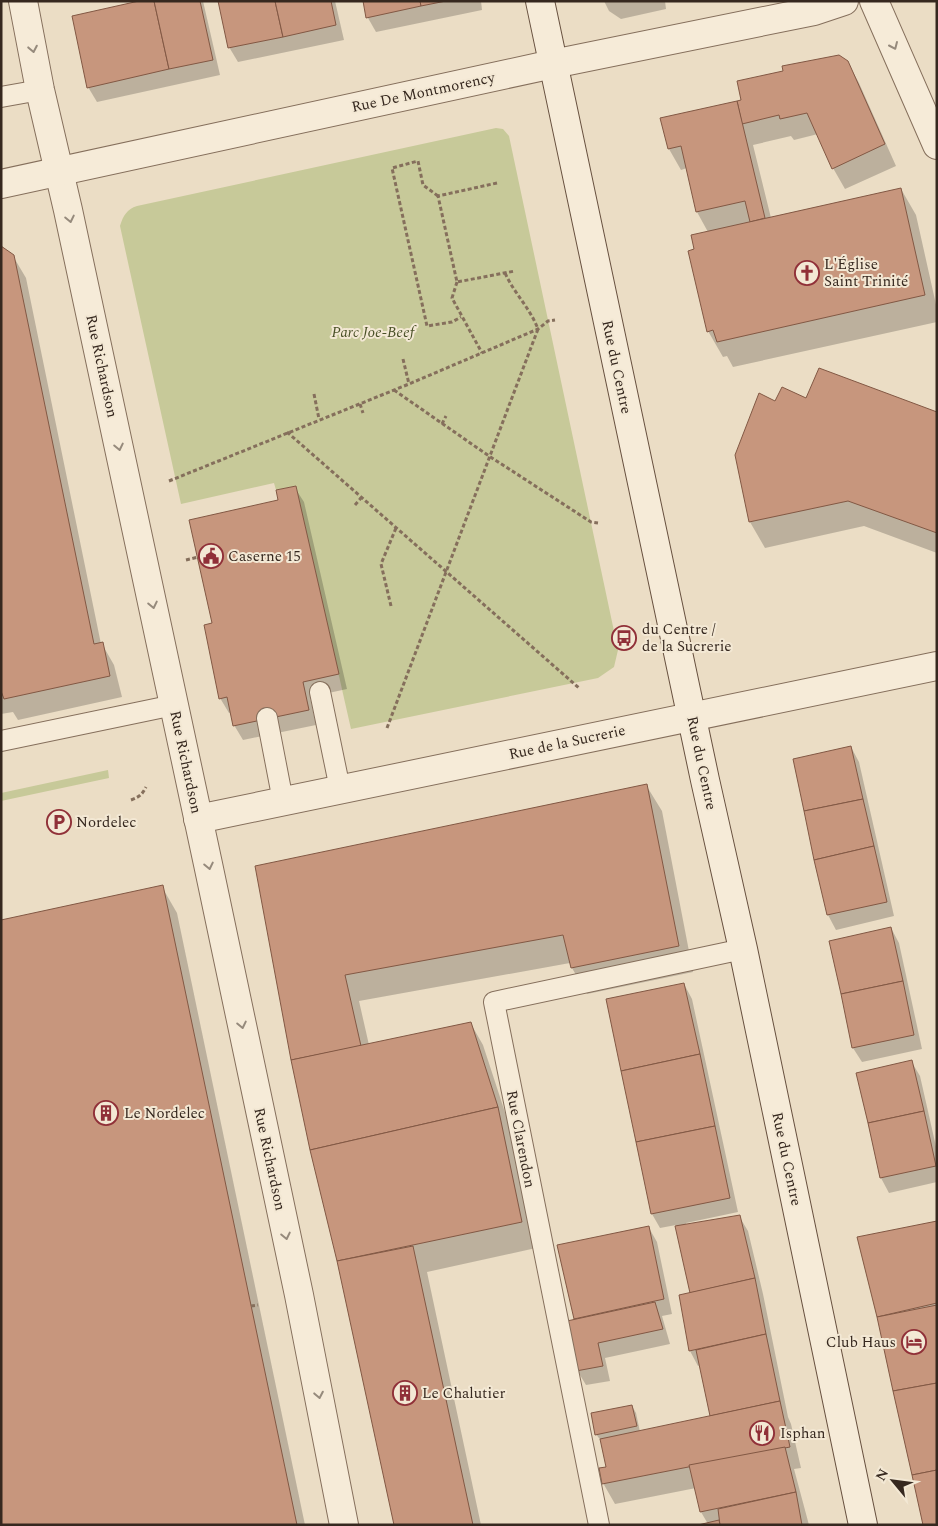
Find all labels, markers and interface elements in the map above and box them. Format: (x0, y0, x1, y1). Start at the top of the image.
one-way arrow (887, 41, 898, 50)
one-way arrow (27, 45, 37, 54)
street label: Rue De Montmorency (349, 66, 498, 119)
one-way arrow (64, 215, 75, 224)
place label: L'Église Saint Trinité (824, 253, 908, 293)
church icon: L'Église Saint Trinité (794, 260, 820, 286)
street label: Rue Richardson (79, 312, 124, 420)
street label: Rue du Centre (595, 318, 638, 416)
park label: Parc Joe-Beef (332, 321, 417, 344)
one-way arrow (113, 442, 124, 451)
public building icon: Caserne 15 (198, 543, 224, 569)
place label: Caserne 15 (228, 545, 301, 568)
one-way arrow (147, 601, 158, 610)
place label: du Centre / de la Sucrerie (642, 618, 732, 658)
bus stop icon: du Centre / de la Sucrerie (611, 625, 637, 651)
street label: Rue Richardson (163, 708, 208, 816)
street label: Rue du Centre (680, 714, 723, 812)
street label: Rue de la Sucrerie (507, 719, 628, 766)
parking icon: Nordelec (46, 809, 72, 835)
place label: Nordelec (76, 811, 137, 834)
one-way arrow (203, 862, 213, 871)
one-way arrow (236, 1021, 247, 1030)
street label: Rue Clarendon (500, 1088, 541, 1190)
building icon: Le Nordelec (93, 1100, 119, 1126)
place label: Le Nordelec (124, 1102, 205, 1125)
street label: Rue Richardson (247, 1105, 292, 1213)
street label: Rue du Centre (765, 1110, 808, 1208)
one-way arrow (280, 1231, 291, 1240)
hotel icon: Club Haus (901, 1329, 927, 1355)
place label: Club Haus (826, 1331, 896, 1354)
building icon: Le Chalutier (392, 1380, 418, 1406)
place label: Le Chalutier (422, 1382, 505, 1405)
one-way arrow (313, 1391, 323, 1400)
restaurant icon: Isphan (749, 1420, 775, 1446)
place label: Isphan (780, 1422, 826, 1445)
north arrow (868, 1456, 918, 1506)
text: N (870, 1465, 894, 1485)

